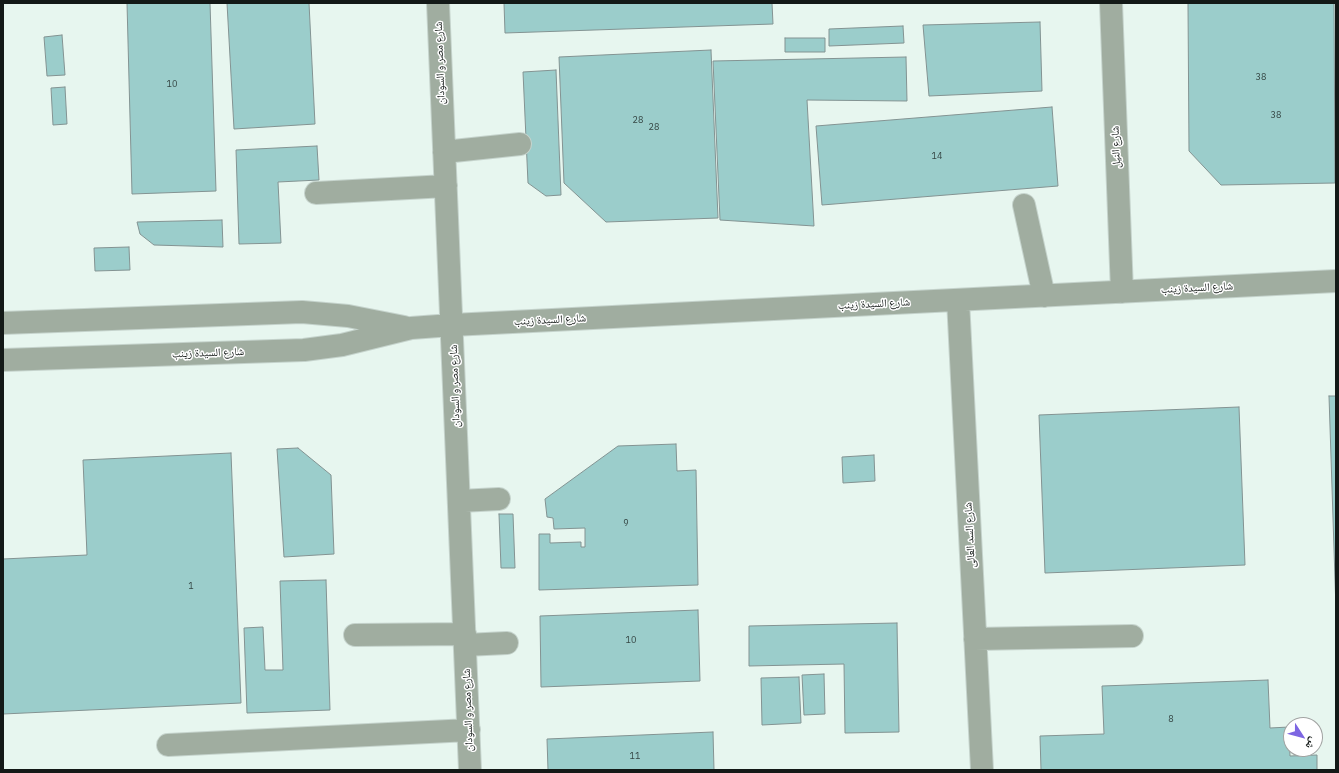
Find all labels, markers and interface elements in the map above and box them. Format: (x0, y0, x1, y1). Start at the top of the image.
street label: شارع مصر و السودان (432, 21, 448, 105)
house number: 38 (1256, 72, 1266, 82)
house number: 10 (167, 79, 177, 89)
house number: 38 (1271, 110, 1281, 120)
house number: 28 (633, 115, 643, 125)
house number: 28 (649, 122, 659, 132)
street label: شارع النيل (1109, 126, 1123, 168)
house number: 14 (932, 151, 942, 161)
street label: شارع السيدة زينب (1161, 280, 1233, 296)
street label: شارع السيدة زينب (838, 296, 910, 312)
street label: شارع السيدة زينب (514, 312, 586, 328)
street label: شارع مصر و السودان (447, 344, 463, 428)
street label: شارع السيدة زينب (172, 345, 244, 361)
street label: شارع السد العالى (962, 502, 978, 568)
house number: 9 (623, 518, 629, 528)
house number: 1 (188, 581, 194, 591)
house number: 10 (626, 635, 636, 645)
street label: شارع مصر و السودان (460, 668, 476, 752)
house number: 8 (1168, 714, 1174, 724)
north arrow (1283, 717, 1323, 757)
text: ش (1303, 735, 1321, 752)
house number: 11 (630, 751, 640, 761)

